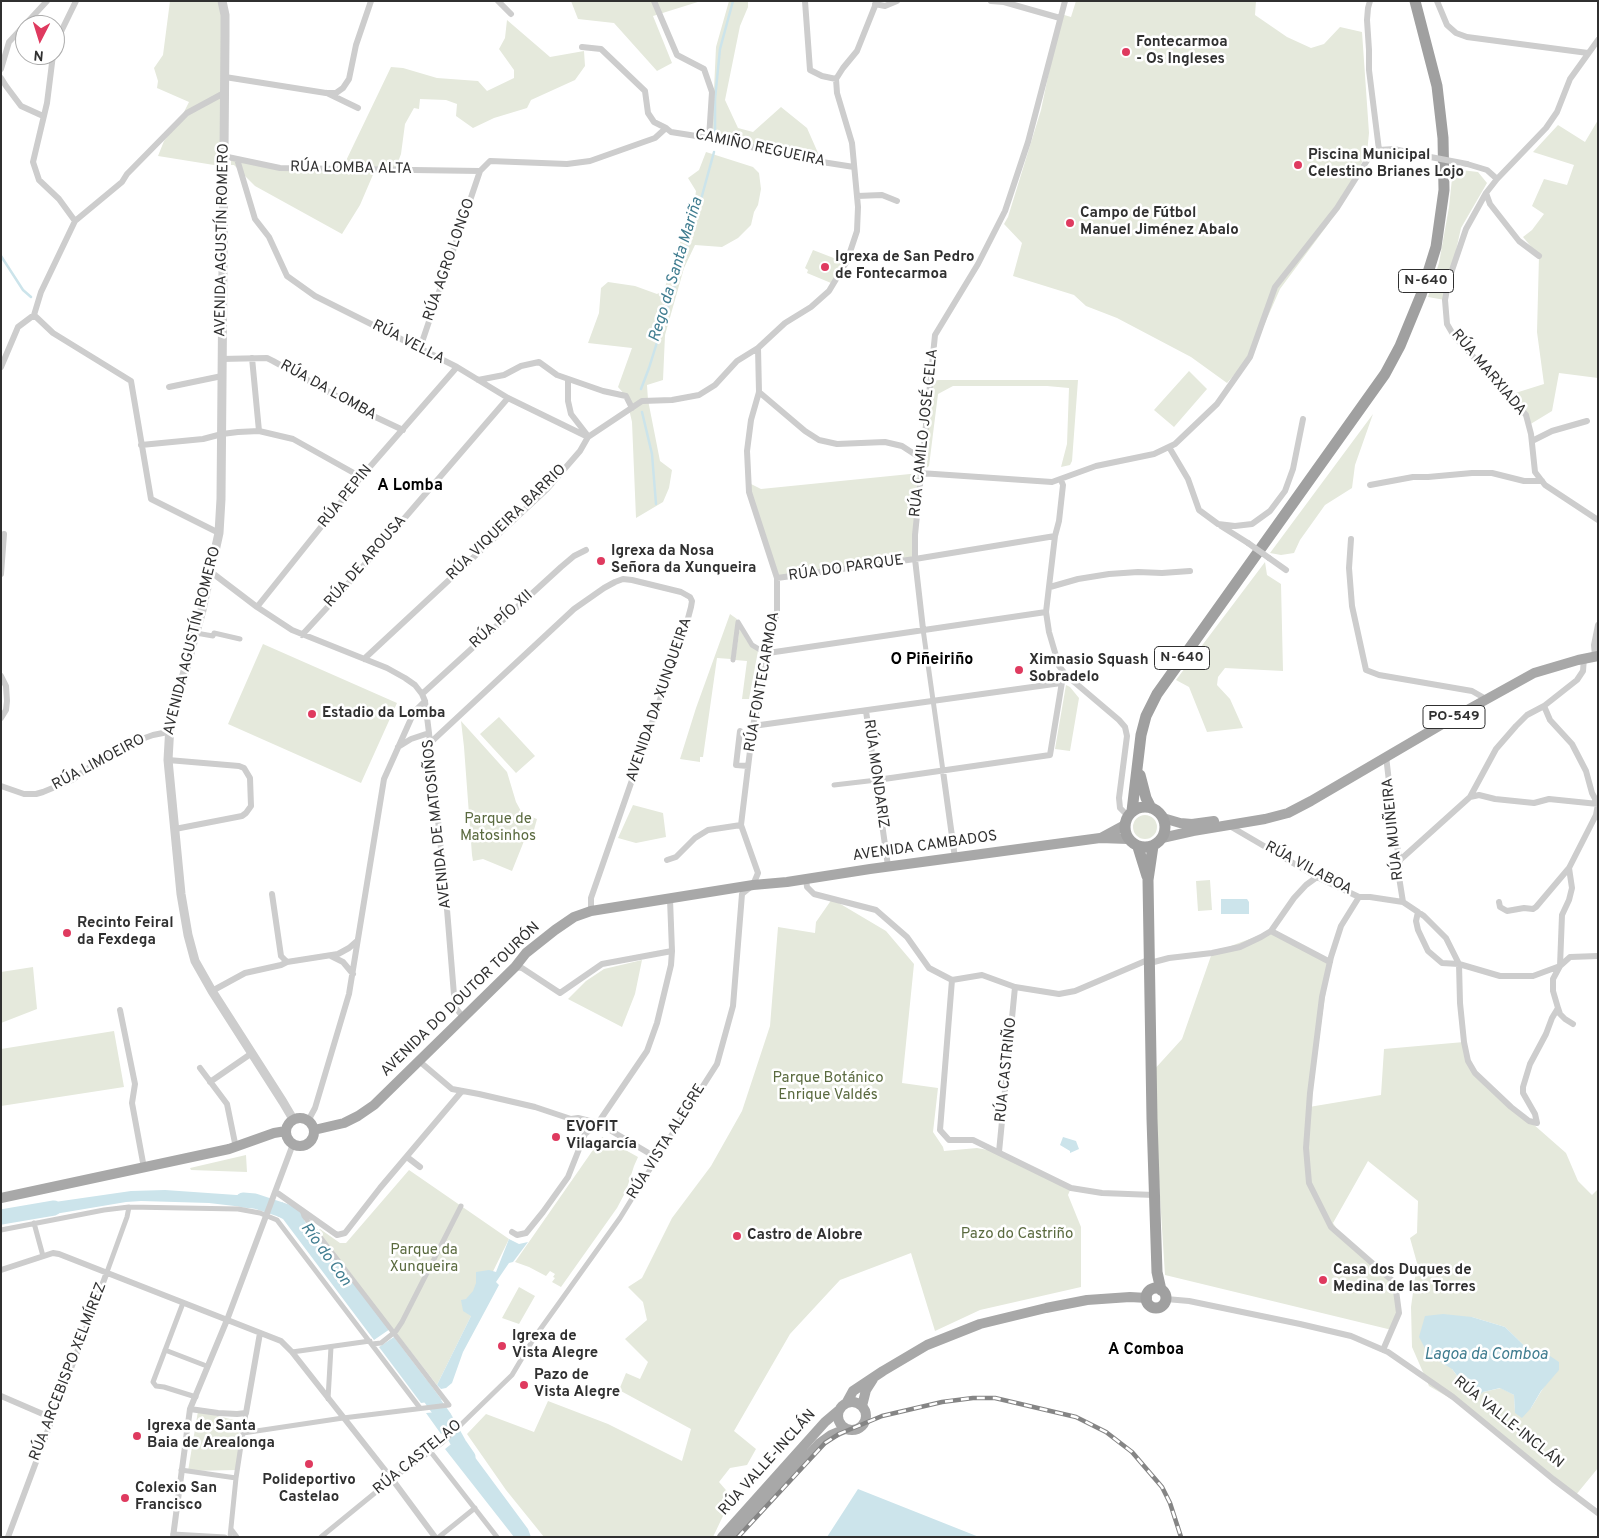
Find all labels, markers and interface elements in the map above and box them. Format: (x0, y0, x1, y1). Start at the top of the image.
north arrow (15, 15, 65, 65)
place label: Fontecarmoa - Os Ingleses (1136, 34, 1228, 69)
text: N (33, 46, 44, 63)
marker: Fontecarmoa - Os Ingleses (1120, 46, 1132, 58)
street label: CAMIÑO REGUEIRA (693, 126, 827, 172)
street label: AVENIDA AGUSTÍN ROMERO (212, 143, 234, 337)
place label: Piscina Municipal Celestino Brianes Lojo (1308, 147, 1464, 182)
street label: RÚA LOMBA ALTA (290, 159, 412, 179)
marker: Piscina Municipal Celestino Brianes Lojo (1292, 159, 1304, 171)
water label: Rego da Santa Mariña (646, 195, 708, 345)
street label: RÚA AGRO LONGO (421, 196, 479, 324)
place label: Campo de Fútbol Manuel Jiménez Abalo (1080, 205, 1239, 240)
marker: Campo de Fútbol Manuel Jiménez Abalo (1064, 217, 1076, 229)
place label: Igrexa de San Pedro de Fontecarmoa (835, 249, 975, 284)
marker: Igrexa de San Pedro de Fontecarmoa (819, 261, 831, 273)
road number: N-640 (1398, 270, 1454, 292)
street label: RÚA VELLA (369, 317, 447, 369)
street label: RÚA MARXIADA (1447, 326, 1529, 420)
street label: RÚA CAMILO JOSÉ CELA (907, 348, 943, 518)
street label: RÚA DA LOMBA (277, 357, 379, 425)
street label: RÚA VIQUEIRA BARRIO (443, 461, 571, 585)
street label: RÚA PEPIN (315, 462, 377, 532)
district label: A Lomba (377, 477, 443, 497)
street label: RÚA DE AROUSA (321, 512, 411, 612)
place label: Igrexa da Nosa Señora da Xunqueira (611, 543, 756, 578)
street label: AVENIDA AGUSTÍN ROMERO (161, 545, 225, 737)
street label: RÚA DO PARQUE (787, 552, 905, 586)
marker: Igrexa da Nosa Señora da Xunqueira (595, 555, 607, 567)
street label: RÚA PÍO XII (467, 587, 537, 653)
street label: RÚA FONTECARMOA (742, 610, 784, 754)
street label: AVENIDA DA XUNQUEIRA (623, 616, 697, 784)
road number: N-640 (1154, 646, 1210, 670)
district label: O Piñeiriño (891, 651, 973, 671)
place label: Ximnasio Squash Sobradelo (1029, 652, 1149, 687)
marker: Ximnasio Squash Sobradelo (1013, 664, 1025, 676)
place label: Estadio da Lomba (322, 705, 445, 723)
road number: PO-549 (1423, 706, 1485, 729)
marker: Estadio da Lomba (306, 708, 318, 720)
street label: RÚA MONDARIZ (858, 718, 892, 830)
street label: RÚA LIMOEIRO (49, 731, 149, 795)
street label: AVENIDA DE MATOSIÑOS (420, 738, 456, 910)
street label: RÚA MUIÑEIRA (1380, 777, 1408, 881)
park label: Parque de Matosinhos (460, 811, 536, 846)
street label: AVENIDA CAMBADOS (851, 828, 999, 866)
street label: RÚA VILABOA (1261, 839, 1355, 899)
place label: Recinto Feiral da Fexdega (77, 915, 173, 950)
street label: AVENIDA DO DOUTOR TOURÓN (378, 919, 544, 1081)
marker: Recinto Feiral da Fexdega (61, 927, 73, 939)
street label: RÚA CASTRIÑO (993, 1017, 1021, 1123)
park label: Parque Botánico Enrique Valdés (772, 1070, 884, 1105)
street label: RÚA VISTA ALEGRE (624, 1081, 710, 1203)
place label: EVOFIT Vilagarcía (566, 1119, 637, 1154)
marker: EVOFIT Vilagarcía (550, 1131, 562, 1143)
water label: Río do Con (296, 1220, 354, 1290)
park label: Pazo do Castriño (961, 1226, 1073, 1244)
place label: Castro de Alobre (747, 1227, 863, 1245)
marker: Castro de Alobre (731, 1230, 743, 1242)
park label: Parque da Xunqueira (390, 1242, 458, 1277)
place label: Casa dos Duques de Medina de las Torres (1333, 1262, 1476, 1297)
marker: Casa dos Duques de Medina de las Torres (1317, 1274, 1329, 1286)
street label: RÚA ARCEBISPO XELMÍREZ (27, 1280, 111, 1464)
place label: Igrexa de Vista Alegre (512, 1328, 598, 1363)
marker: Igrexa de Vista Alegre (496, 1340, 508, 1352)
district label: A Comboa (1108, 1341, 1184, 1361)
water label: Lagoa da Comboa (1424, 1346, 1548, 1366)
place label: Pazo de Vista Alegre (534, 1367, 620, 1402)
street label: RÚA VALLE-INCLÁN (1449, 1373, 1567, 1473)
marker: Pazo de Vista Alegre (518, 1379, 530, 1391)
street label: RÚA VALLE-INCLÁN (716, 1406, 820, 1520)
street label: RÚA CASTELAO (370, 1417, 466, 1499)
place label: Igrexa de Santa Baia de Arealonga (147, 1418, 275, 1453)
marker: Igrexa de Santa Baia de Arealonga (131, 1430, 143, 1442)
marker: Polideportivo Castelao (303, 1458, 315, 1470)
place label: Polideportivo Castelao (262, 1472, 356, 1507)
place label: Colexio San Francisco (135, 1480, 217, 1515)
marker: Colexio San Francisco (119, 1492, 131, 1504)

